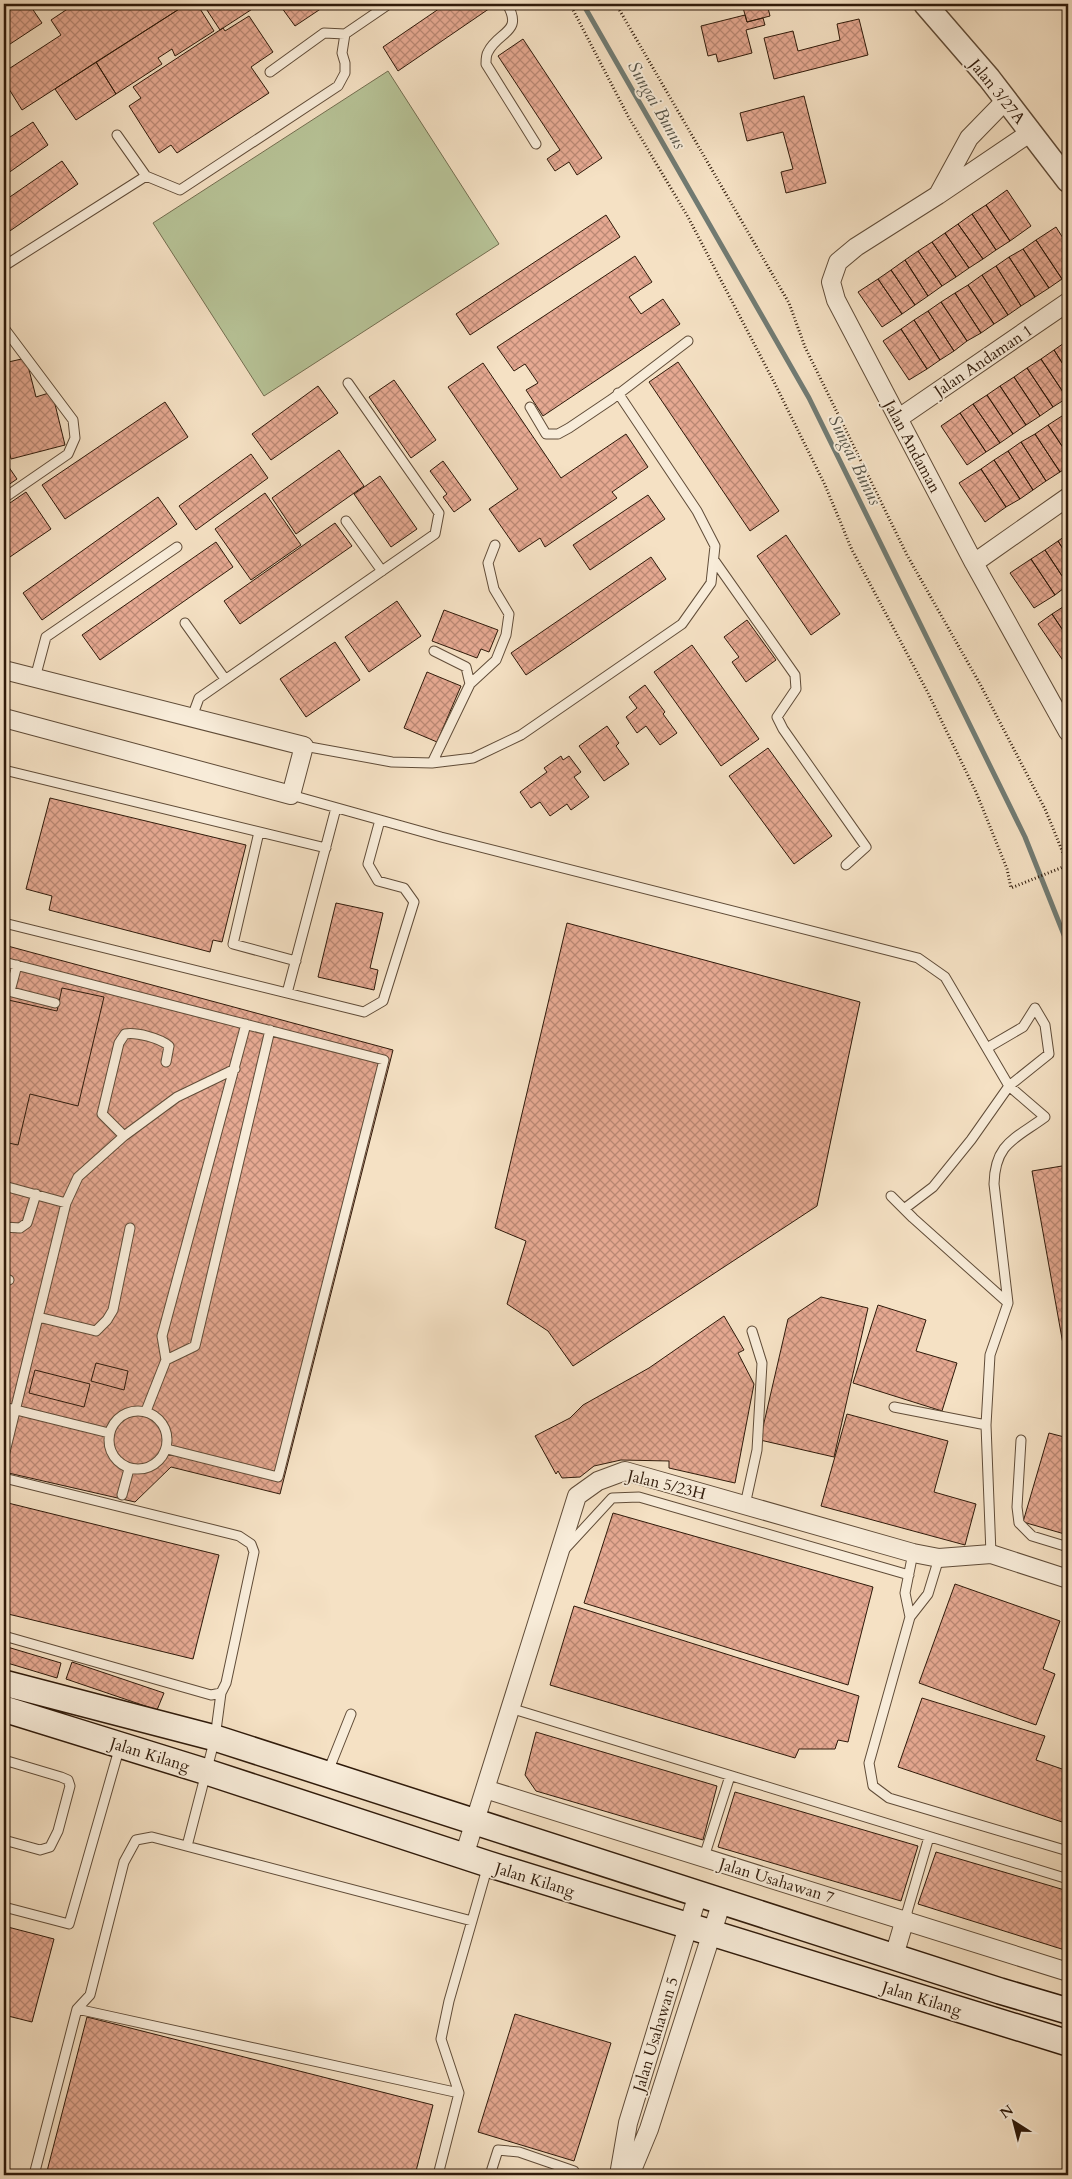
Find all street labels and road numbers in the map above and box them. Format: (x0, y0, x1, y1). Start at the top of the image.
street label: Jalan 3/27A (963, 53, 1031, 129)
street label: Jalan Andaman 1 (928, 320, 1037, 403)
street label: Jalan Andaman (877, 394, 946, 497)
street label: Jalan 5/23H (623, 1464, 708, 1505)
street label: Jalan Kilang (105, 1732, 192, 1777)
street label: Jalan Usahawan 7 (715, 1852, 837, 1909)
street label: Jalan Kilang (490, 1857, 577, 1902)
street label: Jalan Usahawan 5 (627, 1974, 684, 2096)
street label: Jalan Kilang (877, 1976, 964, 2021)

